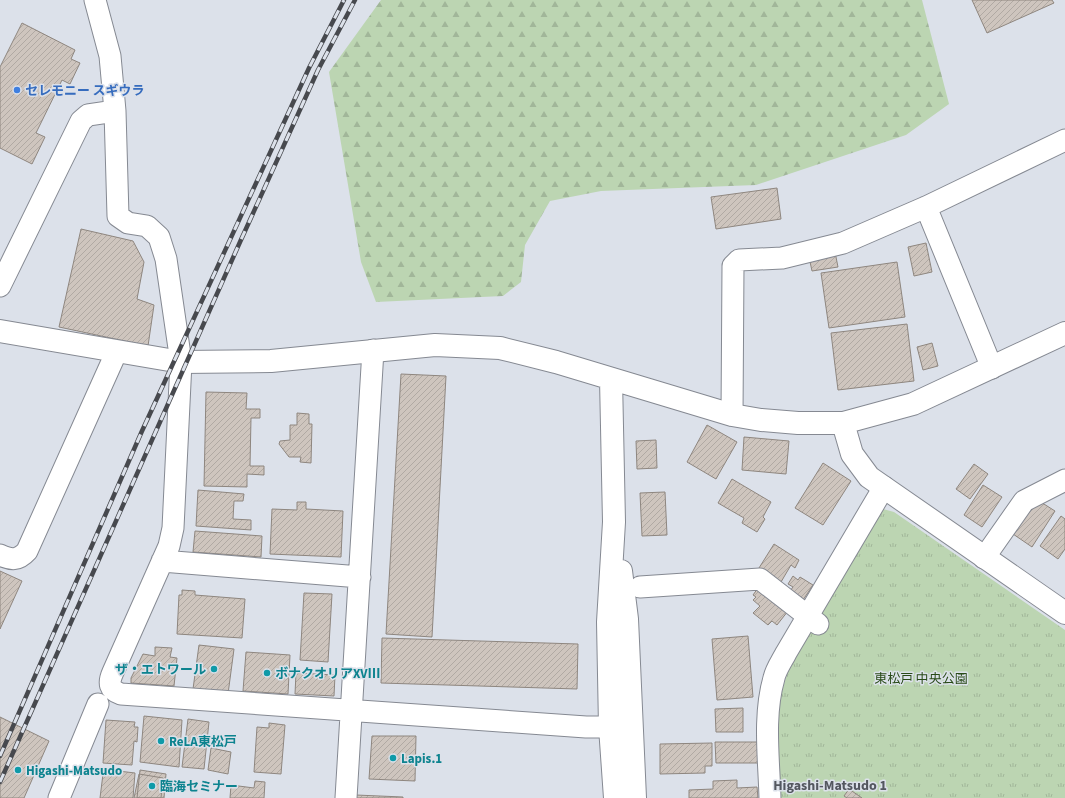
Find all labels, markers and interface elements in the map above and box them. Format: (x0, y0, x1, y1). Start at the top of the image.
place label: セレモニー スギウラ (25, 82, 145, 100)
marker: セレモニー スギウラ (12, 85, 22, 95)
place label: ザ・エトワール (115, 661, 206, 679)
marker: ザ・エトワール (209, 664, 219, 674)
place label: ボナクオリアXVⅢ (275, 665, 381, 683)
marker: ボナクオリアXVⅢ (262, 668, 272, 678)
park label: 東松戸 中央公園 (874, 670, 968, 688)
place label: ReLA東松戸 (169, 733, 237, 751)
marker: ReLA東松戸 (156, 736, 166, 746)
place label: Lapis.1 (401, 750, 442, 768)
marker: Lapis.1 (388, 753, 398, 763)
place label: Higashi-Matsudo (26, 762, 122, 780)
marker: Higashi-Matsudo (13, 765, 23, 775)
district label: Higashi-Matsudo 1 (773, 776, 887, 796)
place label: 臨海セミナー (160, 778, 238, 796)
marker: 臨海セミナー (147, 781, 157, 791)

